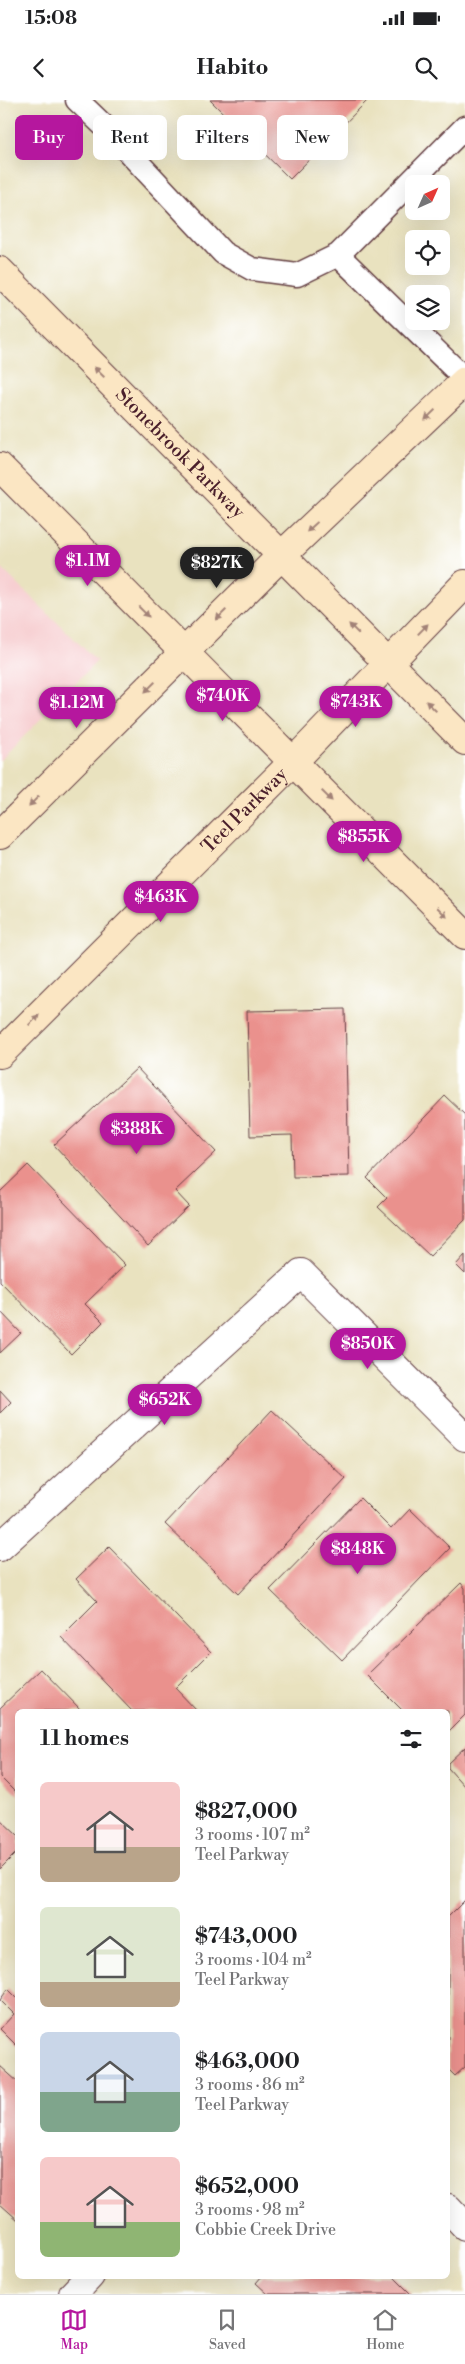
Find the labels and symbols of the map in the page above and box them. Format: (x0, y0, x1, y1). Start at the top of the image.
north arrow (405, 175, 450, 220)
one-way arrow (94, 366, 106, 378)
street label: Stonebrook Parkway (110, 383, 250, 524)
one-way arrow (424, 409, 436, 421)
one-way arrow (306, 521, 318, 533)
pin: $1.1M (53, 544, 123, 587)
pin: $827K (182, 546, 252, 589)
one-way arrow (138, 606, 150, 618)
one-way arrow (215, 609, 227, 621)
one-way arrow (417, 623, 429, 635)
one-way arrow (349, 624, 361, 636)
pin: $740K (188, 680, 258, 722)
one-way arrow (144, 681, 156, 693)
pin: $1.12M (36, 686, 118, 729)
pin: $743K (321, 686, 391, 728)
one-way arrow (425, 701, 437, 713)
street label: Teel Parkway (196, 762, 293, 858)
one-way arrow (321, 790, 333, 802)
one-way arrow (28, 795, 40, 807)
pin: $855K (329, 820, 399, 863)
pin: $463K (126, 880, 196, 923)
one-way arrow (435, 905, 447, 917)
one-way arrow (28, 1014, 40, 1026)
pin: $388K (102, 1112, 172, 1155)
pin: $850K (333, 1328, 403, 1370)
pin: $652K (130, 1384, 200, 1426)
pin: $848K (323, 1532, 393, 1575)

